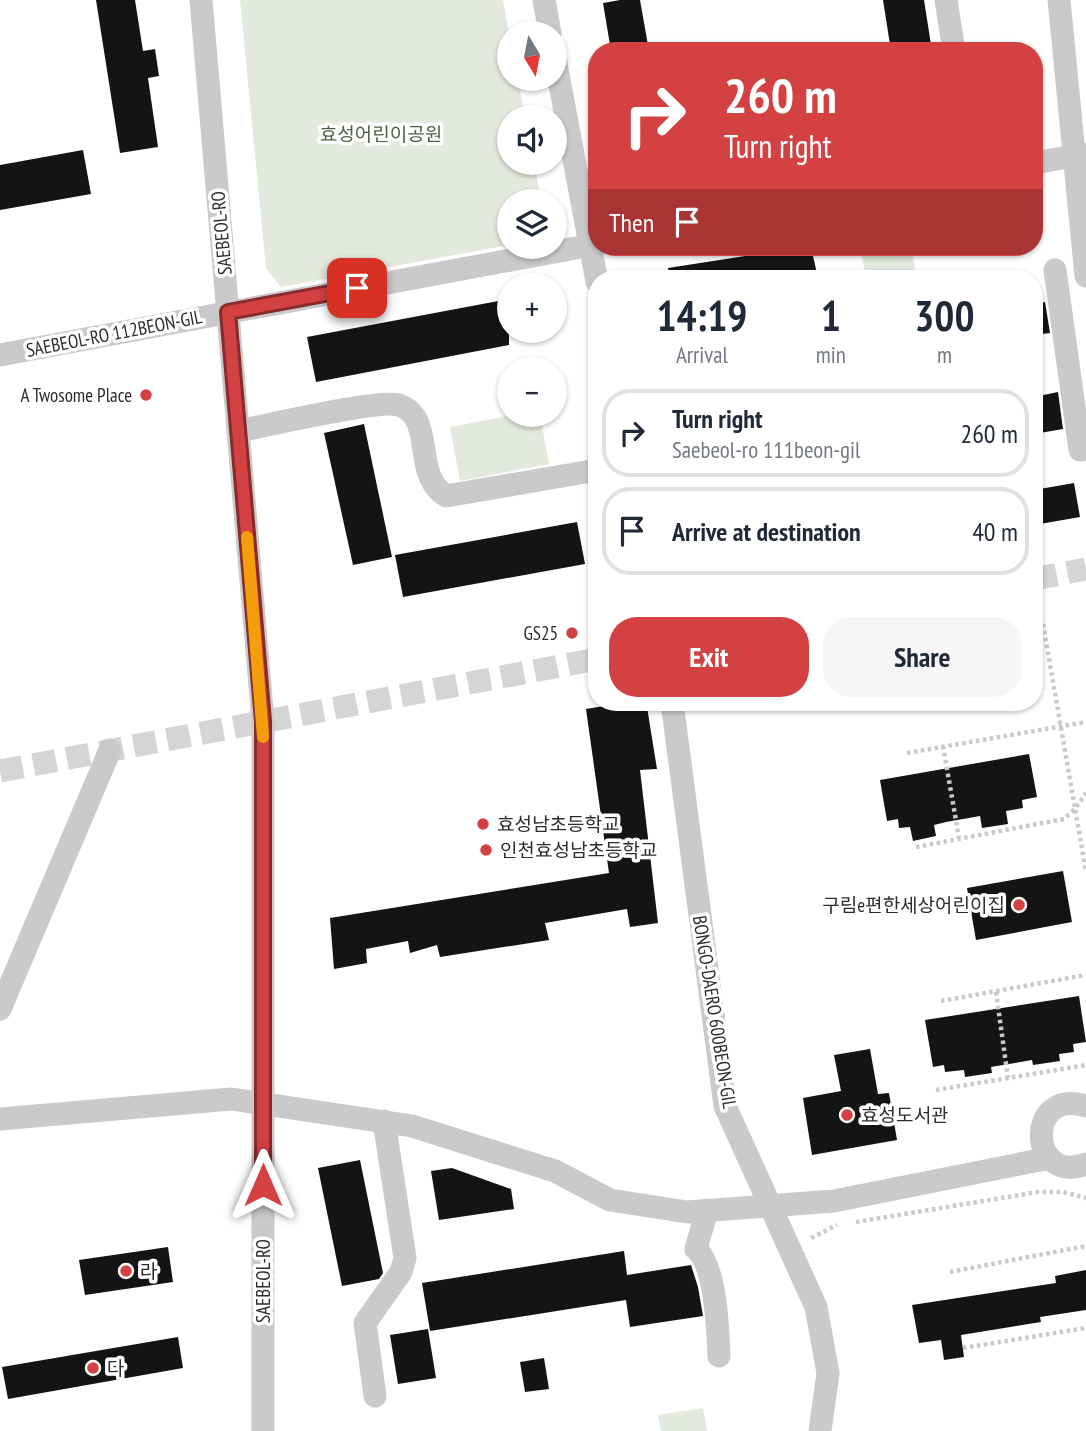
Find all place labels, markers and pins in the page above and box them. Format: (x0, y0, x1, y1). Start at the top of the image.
pin (327, 258, 387, 318)
place label: A Twosome Place (21, 383, 132, 407)
marker: A Twosome Place (138, 387, 154, 403)
place label: GS25 (523, 621, 558, 645)
marker: GS25 (564, 625, 580, 641)
place label: 효성남초등학교 (497, 812, 619, 836)
marker: 효성남초등학교 (475, 816, 491, 832)
place label: 인천효성남초등학교 (500, 838, 657, 862)
marker: 인천효성남초등학교 (478, 842, 494, 858)
place label: 구림e편한세상어린이집 (822, 893, 1005, 917)
marker: 구림e편한세상어린이집 (1011, 897, 1027, 913)
place label: 효성도서관 (861, 1103, 948, 1127)
marker: 효성도서관 (839, 1107, 855, 1123)
place label: 라 (140, 1259, 157, 1283)
marker: 라 (118, 1263, 134, 1279)
place label: 다 (107, 1356, 124, 1380)
marker: 다 (85, 1360, 101, 1376)

